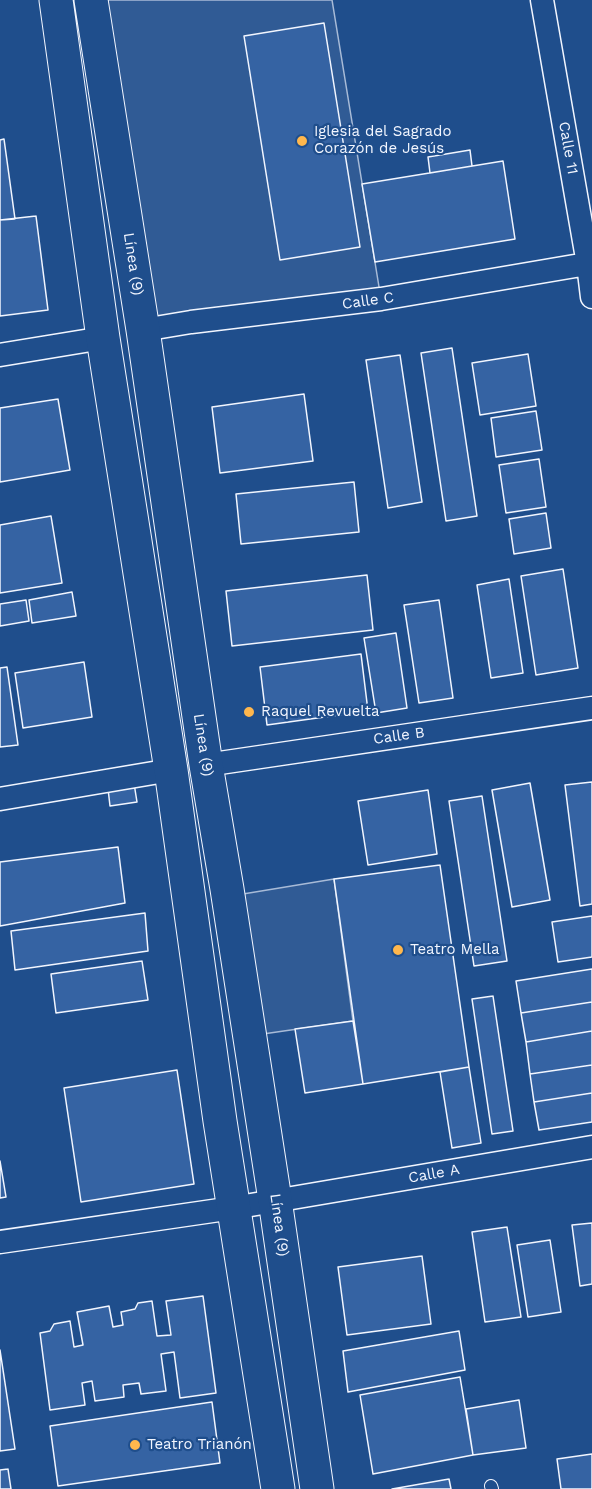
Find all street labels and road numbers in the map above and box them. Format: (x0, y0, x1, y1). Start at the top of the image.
street label: Calle 11 (554, 120, 582, 176)
street label: Línea (9) (119, 231, 147, 297)
street label: Calle C (341, 288, 395, 314)
street label: Línea (9) (189, 712, 217, 778)
street label: Calle B (372, 724, 426, 748)
street label: Calle A (407, 1161, 461, 1187)
street label: Línea (9) (266, 1192, 292, 1258)

